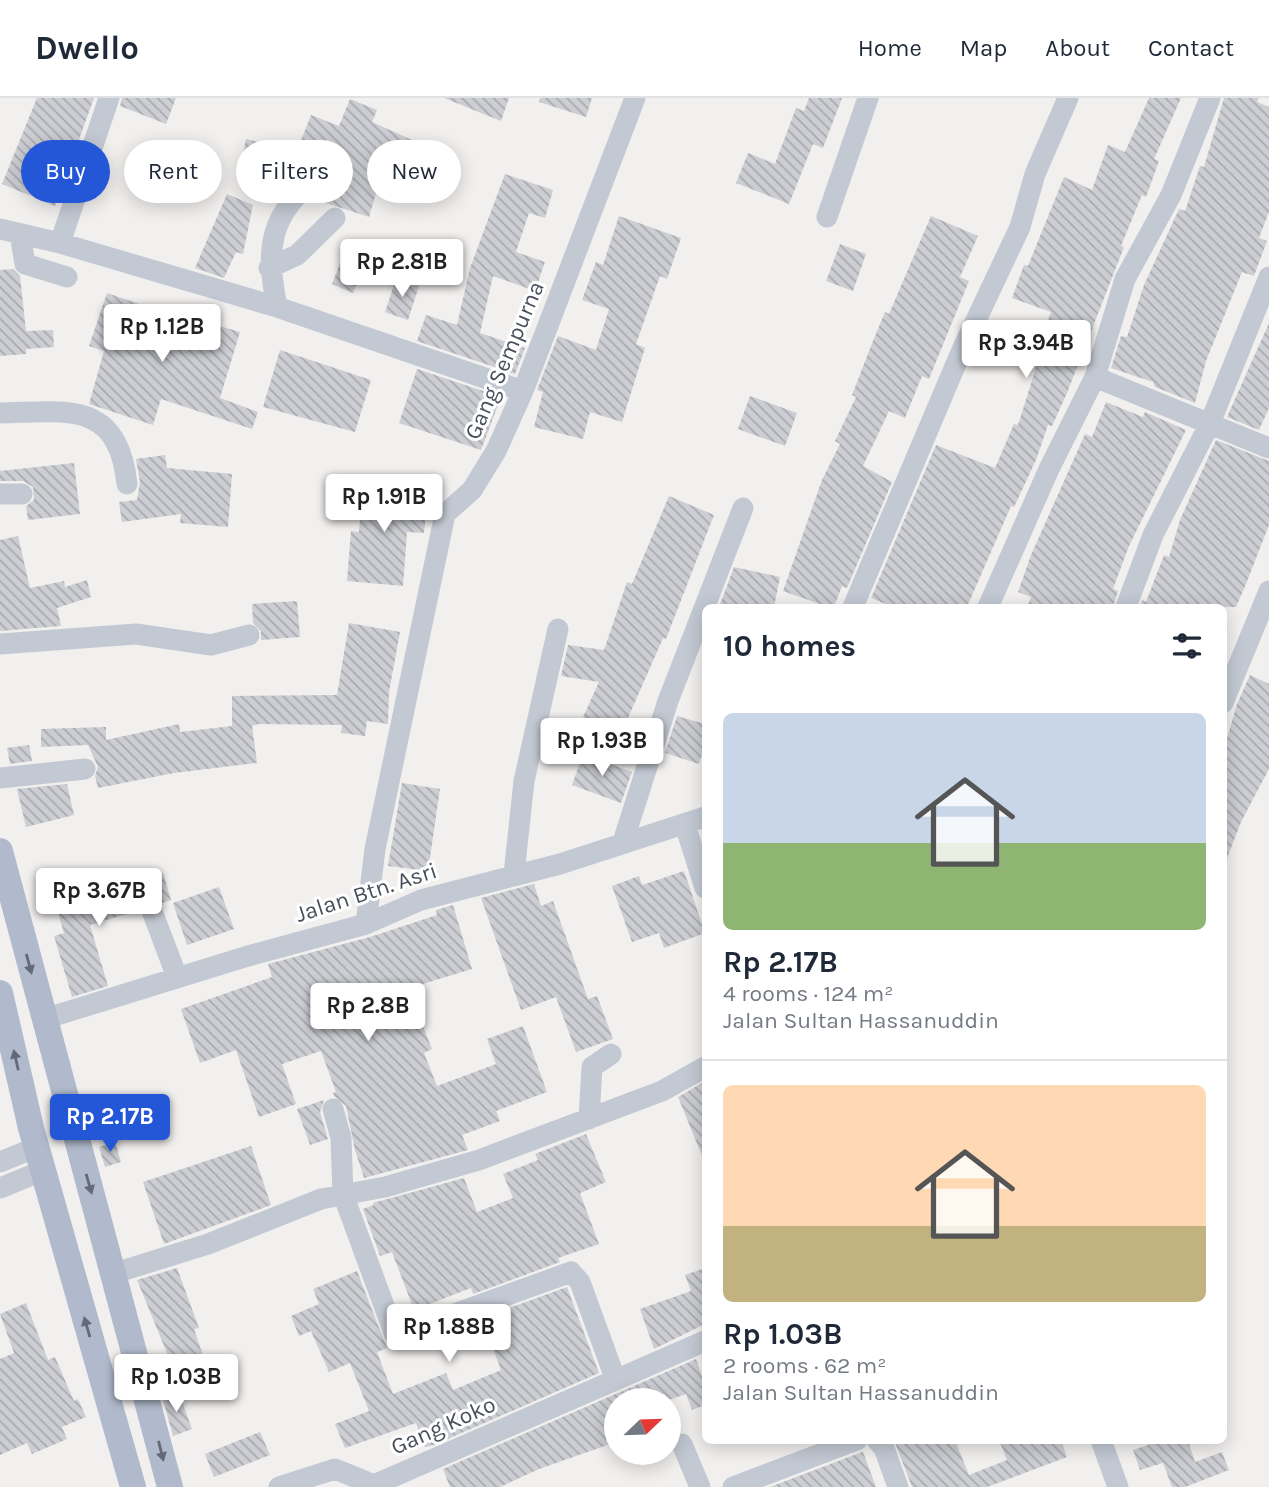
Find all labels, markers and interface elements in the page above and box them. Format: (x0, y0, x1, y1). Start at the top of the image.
text: Dwello (35, 29, 139, 67)
text: Home (858, 34, 922, 62)
text: Map (960, 34, 1007, 62)
text: About (1045, 34, 1110, 62)
text: Contact (1148, 34, 1234, 62)
chip: Buy (21, 140, 110, 203)
chip: Rent (124, 140, 222, 203)
chip: Filters (236, 140, 353, 203)
chip: New (367, 140, 461, 203)
pin: Rp 2.81B (330, 240, 474, 299)
text: Rp 2.81B (356, 248, 448, 275)
street label: Gang Sempurna (459, 277, 550, 443)
pin: Rp 1.12B (90, 304, 234, 364)
text: Rp 1.12B (120, 313, 204, 340)
pin: Rp 3.94B (954, 320, 1098, 380)
text: Rp 3.94B (978, 329, 1074, 356)
pin: Rp 1.91B (312, 474, 456, 534)
text: Rp 1.91B (342, 483, 426, 510)
icon: filters (1168, 627, 1206, 665)
text: 10 homes (723, 628, 856, 664)
pin: Rp 1.93B (530, 718, 674, 778)
text: Rp 1.93B (556, 727, 648, 754)
icon: home (902, 759, 1028, 885)
street label: Jalan Btn. Asri (292, 857, 440, 928)
pin: Rp 3.67B (27, 868, 171, 928)
text: Rp 3.67B (52, 877, 146, 904)
text: Rp 2.17B (723, 944, 838, 980)
one-way arrow (25, 954, 35, 975)
text: 4 rooms · 124 m² (723, 980, 893, 1007)
pin: Rp 2.8B (303, 984, 433, 1043)
text: Rp 2.8B (326, 992, 410, 1019)
text: Jalan Sultan Hassanuddin (723, 1007, 999, 1034)
one-way arrow (10, 1049, 21, 1071)
pin: Rp 2.17B (38, 1094, 182, 1154)
text: Rp 2.17B (66, 1103, 154, 1130)
icon: home (902, 1131, 1028, 1257)
one-way arrow (85, 1174, 95, 1195)
pin: Rp 1.88B (377, 1304, 521, 1364)
text: Rp 1.88B (403, 1313, 495, 1340)
text: Rp 1.03B (723, 1316, 842, 1352)
one-way arrow (82, 1317, 92, 1338)
text: 2 rooms · 62 m² (723, 1352, 887, 1379)
pin: Rp 1.03B (104, 1354, 248, 1414)
text: Rp 1.03B (130, 1363, 222, 1390)
text: Jalan Sultan Hassanuddin (723, 1379, 999, 1406)
north arrow (604, 1388, 681, 1465)
map controls (604, 1388, 681, 1465)
street label: Gang Koko (387, 1390, 500, 1461)
one-way arrow (156, 1440, 167, 1462)

